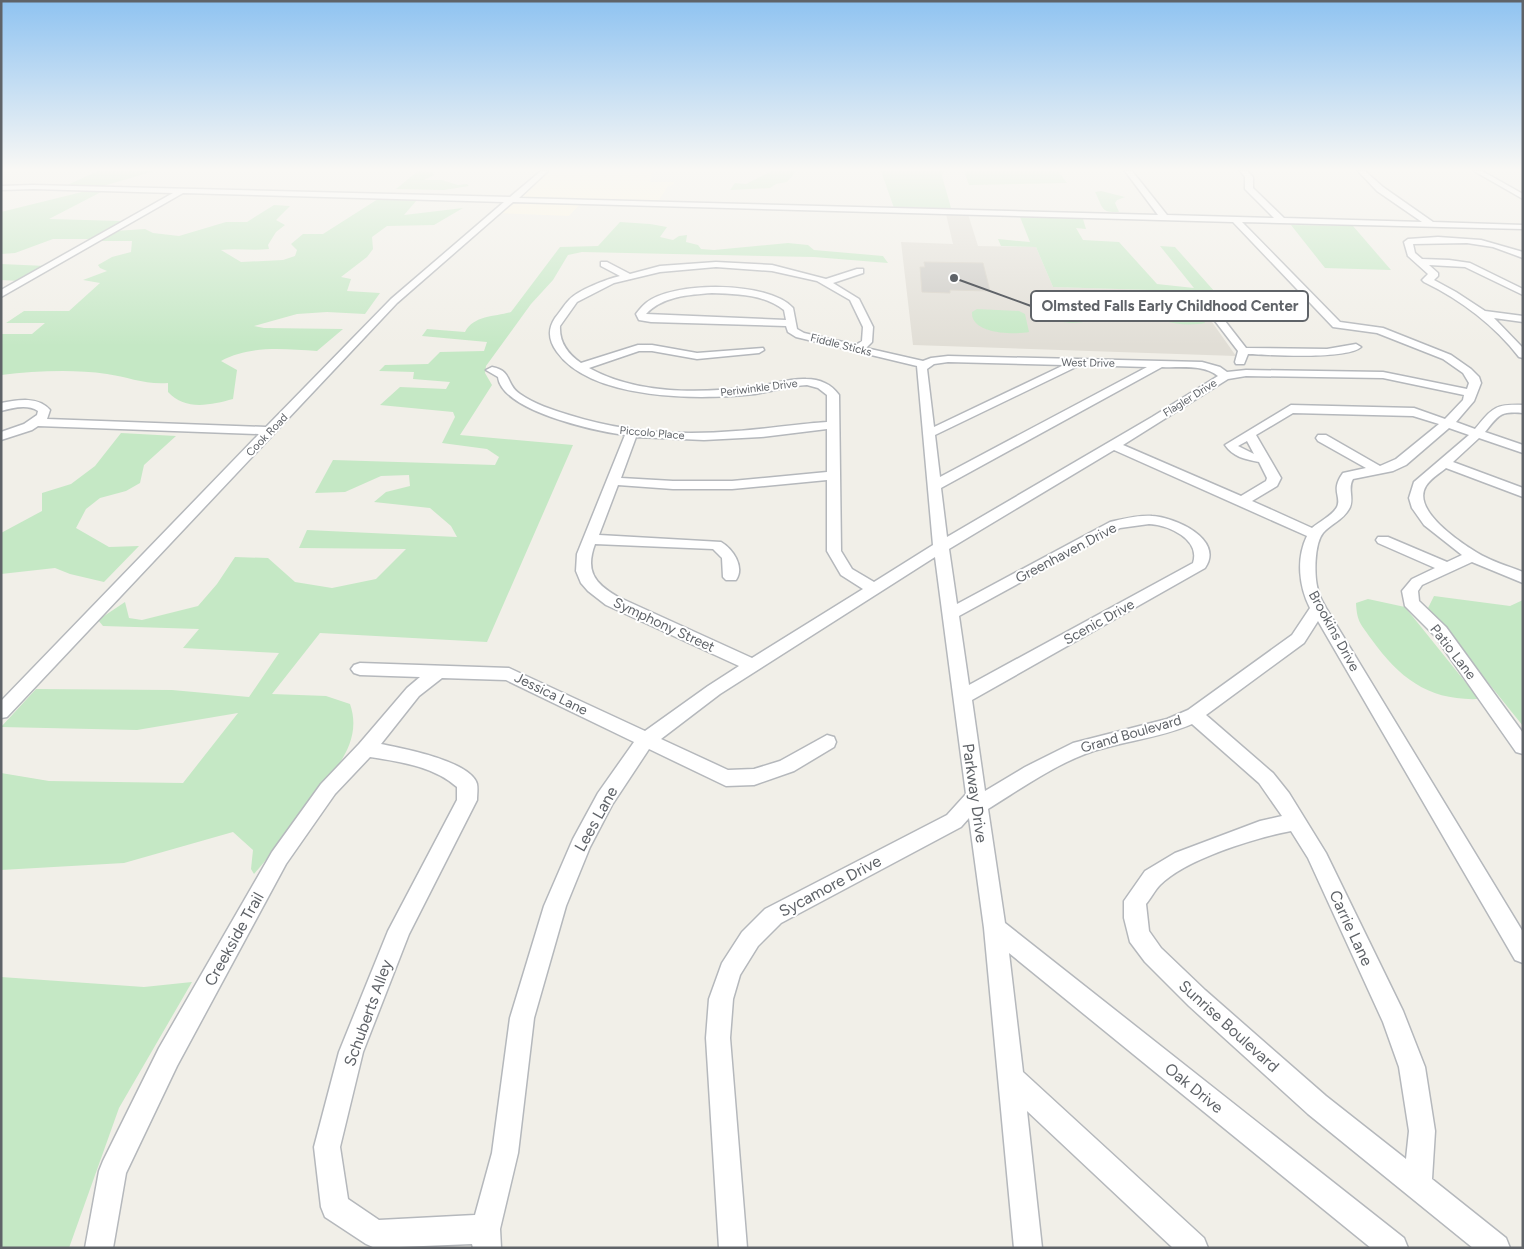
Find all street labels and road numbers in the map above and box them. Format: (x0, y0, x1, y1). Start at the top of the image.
street label: Fiddle Sticks (809, 331, 873, 359)
street label: West Drive (1061, 356, 1115, 370)
street label: Flagler Drive (1161, 376, 1219, 420)
street label: Periwinkle Drive (720, 377, 798, 399)
street label: Cook Road (244, 411, 290, 459)
street label: Piccolo Place (619, 424, 685, 442)
street label: Greenhaven Drive (1013, 519, 1120, 587)
street label: Brookins Drive (1305, 588, 1363, 675)
street label: Symphony Street (611, 594, 717, 656)
street label: Scenic Drive (1061, 595, 1138, 648)
street label: Patio Lane (1426, 621, 1480, 683)
street label: Jessica Lane (512, 669, 591, 719)
street label: Grand Boulevard (1079, 711, 1183, 757)
street label: Parkway Drive (959, 742, 991, 844)
street label: Lees Lane (570, 783, 622, 855)
street label: Sycamore Drive (776, 851, 885, 921)
street label: Carrie Lane (1325, 887, 1377, 969)
street label: Creekside Trail (200, 889, 268, 989)
street label: Schuberts Alley (340, 957, 396, 1069)
street label: Sunrise Boulevard (1175, 976, 1283, 1076)
street label: Oak Drive (1161, 1059, 1227, 1117)

